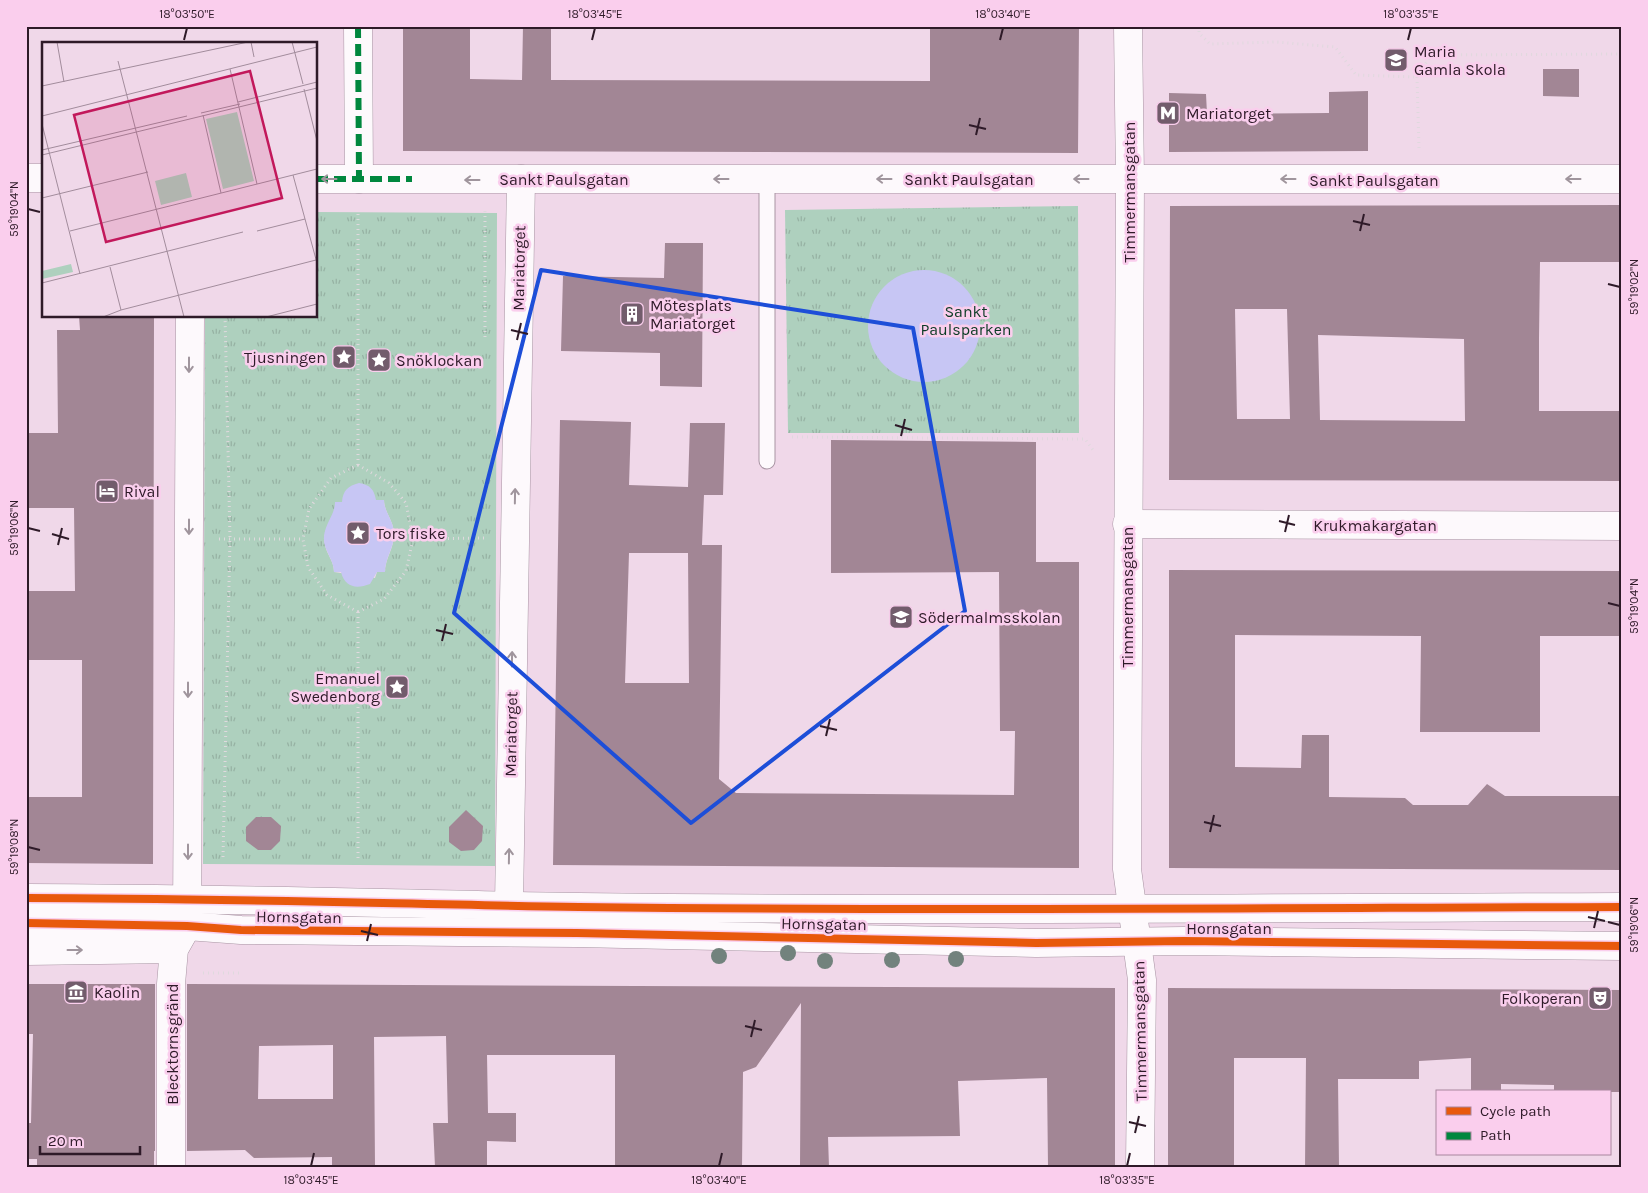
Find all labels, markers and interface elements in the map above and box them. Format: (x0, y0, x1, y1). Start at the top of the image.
text: 18°03'50"E (159, 7, 215, 21)
text: 18°03'45"E (567, 7, 623, 21)
text: 18°03'40"E (975, 7, 1031, 21)
text: 18°03'35"E (1383, 7, 1439, 21)
inset map (42, 42, 318, 318)
place label: Maria Gamla Skola (1414, 42, 1506, 79)
school or university icon: Maria Gamla Skola (1383, 47, 1409, 73)
metro station icon: Mariatorget (1155, 100, 1181, 126)
place label: Mariatorget (1186, 104, 1271, 123)
street label: Timmermansgatan (1120, 122, 1139, 262)
street label: Sankt Paulsgatan (499, 170, 629, 189)
street label: Sankt Paulsgatan (904, 170, 1034, 189)
street label: Sankt Paulsgatan (1309, 171, 1439, 190)
one-way arrow (321, 174, 338, 184)
one-way arrow (713, 174, 730, 184)
one-way arrow (876, 174, 892, 184)
one-way arrow (1073, 174, 1090, 184)
one-way arrow (1280, 174, 1296, 184)
one-way arrow (1565, 174, 1582, 184)
one-way arrow (464, 175, 480, 185)
text: 59°19'04"N (7, 181, 21, 237)
street label: Mariatorget (509, 225, 529, 311)
text: 59°19'02"N (1627, 259, 1641, 315)
place label: Mötesplats Mariatorget (650, 296, 735, 333)
building icon: Mötesplats Mariatorget (619, 301, 645, 327)
park label: Sankt Paulsparken (920, 302, 1012, 339)
place icon: Tjusningen (331, 344, 357, 370)
place icon: Snöklockan (366, 347, 392, 373)
place label: Tjusningen (244, 348, 326, 367)
place label: Snöklockan (396, 351, 482, 370)
one-way arrow (184, 356, 194, 373)
hotel icon: Rival (94, 478, 120, 504)
place label: Rival (124, 482, 160, 501)
one-way arrow (510, 488, 520, 504)
text: 59°19'06"N (7, 500, 21, 556)
street label: Krukmakargatan (1313, 516, 1437, 535)
one-way arrow (184, 519, 194, 535)
place icon: Tors fiske (345, 520, 371, 546)
place label: Tors fiske (376, 524, 445, 543)
street label: Timmermansgatan (1118, 527, 1137, 667)
text: 59°19'04"N (1627, 578, 1641, 634)
school or university icon: Södermalmsskolan (888, 604, 914, 630)
place label: Södermalmsskolan (918, 608, 1061, 627)
one-way arrow (508, 651, 517, 667)
place label: Emanuel Swedenborg (290, 669, 380, 706)
place icon: Emanuel Swedenborg (384, 674, 410, 700)
one-way arrow (183, 682, 193, 698)
street label: Mariatorget (501, 691, 521, 777)
text: 59°19'08"N (7, 819, 21, 875)
one-way arrow (183, 844, 192, 860)
one-way arrow (505, 848, 514, 864)
text: 59°19'06"N (1627, 897, 1641, 953)
street label: Hornsgatan (256, 907, 342, 927)
street label: Hornsgatan (781, 914, 867, 934)
street label: Hornsgatan (1186, 919, 1272, 938)
one-way arrow (66, 945, 83, 955)
street label: Timmermansgatan (1129, 960, 1151, 1102)
museum icon: Kaolin (63, 979, 89, 1005)
place label: Kaolin (94, 983, 140, 1002)
street label: Blecktornsgränd (163, 983, 182, 1105)
theatre icon: Folkoperan (1587, 985, 1613, 1011)
place label: Folkoperan (1501, 989, 1582, 1008)
legend (1436, 1090, 1610, 1156)
text: Cycle path (1480, 1102, 1551, 1120)
scale bar (40, 1123, 140, 1155)
text: Path (1480, 1126, 1511, 1144)
text: 20 m (48, 1132, 83, 1150)
text: 18°03'45"E (283, 1173, 339, 1187)
text: 18°03'40"E (691, 1173, 747, 1187)
text: 18°03'35"E (1099, 1173, 1155, 1187)

